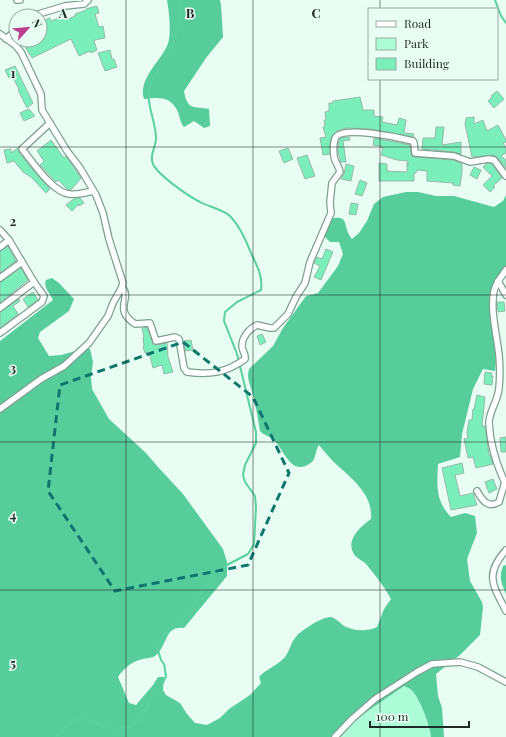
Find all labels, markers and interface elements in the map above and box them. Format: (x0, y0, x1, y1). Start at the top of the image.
text: A (58, 4, 68, 21)
text: B (186, 4, 195, 21)
text: C (311, 4, 321, 21)
north arrow (8, 8, 48, 48)
legend (368, 8, 498, 80)
text: Road (404, 15, 431, 31)
text: N (29, 16, 46, 30)
text: Park (404, 35, 429, 51)
text: Building (404, 55, 450, 71)
text: 1 (11, 64, 16, 81)
text: 2 (10, 212, 17, 229)
text: 3 (10, 359, 16, 376)
text: 4 (10, 506, 17, 523)
text: 5 (10, 654, 16, 671)
scale bar (370, 703, 469, 729)
text: 100 m (376, 708, 409, 724)

